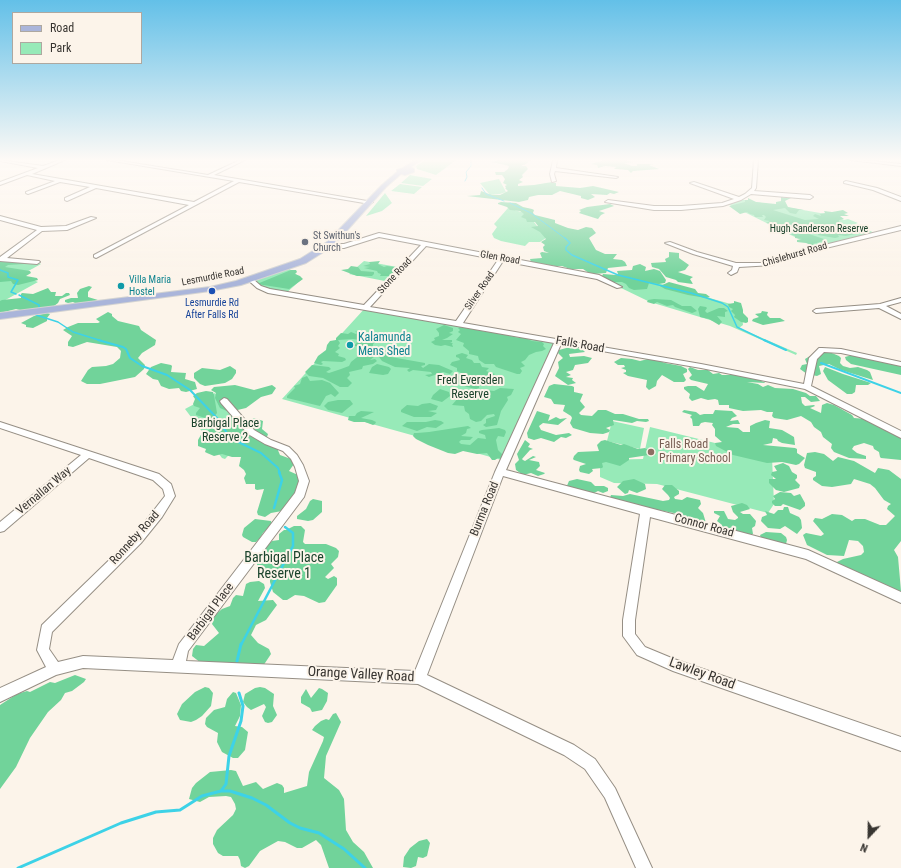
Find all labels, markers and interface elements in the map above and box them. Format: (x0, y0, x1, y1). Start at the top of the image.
legend (12, 12, 142, 64)
text: Road (50, 21, 74, 35)
text: Park (50, 41, 71, 55)
park label: Hugh Sanderson Reserve (770, 223, 868, 235)
place label: St Swithun's Church (313, 230, 360, 254)
marker: St Swithun's Church (300, 237, 310, 247)
street label: Chislehurst Road (761, 240, 829, 270)
street label: Glen Road (479, 249, 521, 267)
street label: Stone Road (375, 255, 415, 297)
street label: Lesmurdie Road (181, 265, 245, 289)
street label: Silver Road (462, 269, 498, 313)
place label: Villa Maria Hostel (129, 274, 171, 298)
marker: Villa Maria Hostel (116, 281, 126, 291)
marker: Lesmurdie Rd After Falls Rd (207, 286, 217, 296)
place label: Lesmurdie Rd After Falls Rd (185, 297, 239, 320)
place label: Kalamunda Mens Shed (358, 331, 411, 359)
street label: Falls Road (555, 334, 605, 356)
marker: Kalamunda Mens Shed (345, 340, 355, 350)
park label: Fred Eversden Reserve (437, 374, 503, 402)
park label: Barbigal Place Reserve 2 (191, 417, 259, 445)
place label: Falls Road Primary School (659, 438, 731, 466)
marker: Falls Road Primary School (646, 447, 656, 457)
street label: Vernallan Way (14, 464, 74, 518)
street label: Burma Road (468, 480, 502, 538)
street label: Ronneby Road (107, 508, 163, 568)
street label: Connor Road (673, 511, 735, 541)
park label: Barbigal Place Reserve 1 (244, 550, 324, 582)
street label: Barbigal Place (185, 580, 237, 644)
street label: Lawley Road (667, 654, 737, 694)
street label: Orange Valley Road (307, 664, 415, 686)
north arrow (849, 816, 889, 856)
text: N (859, 840, 870, 855)

